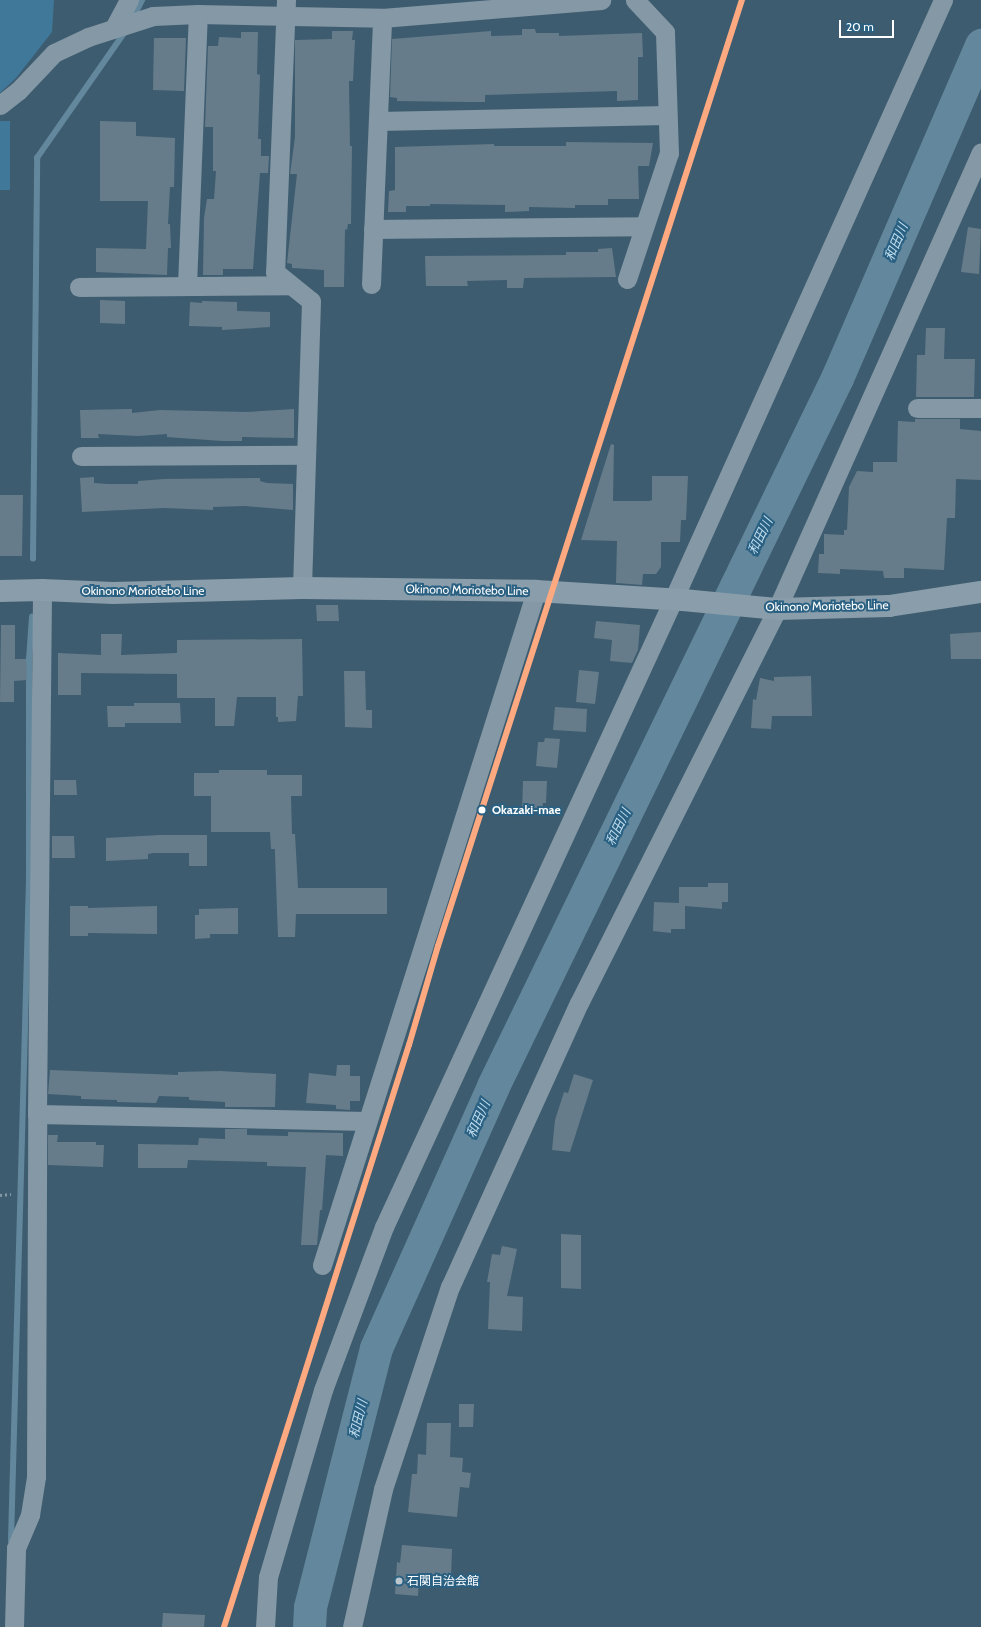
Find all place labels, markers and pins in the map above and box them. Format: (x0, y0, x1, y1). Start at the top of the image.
marker: Okazaki-mae (475, 803, 489, 817)
place label: Okazaki-mae (492, 803, 561, 817)
place label: 石関自治会館 (407, 1574, 479, 1588)
marker: 石関自治会館 (394, 1576, 404, 1586)

